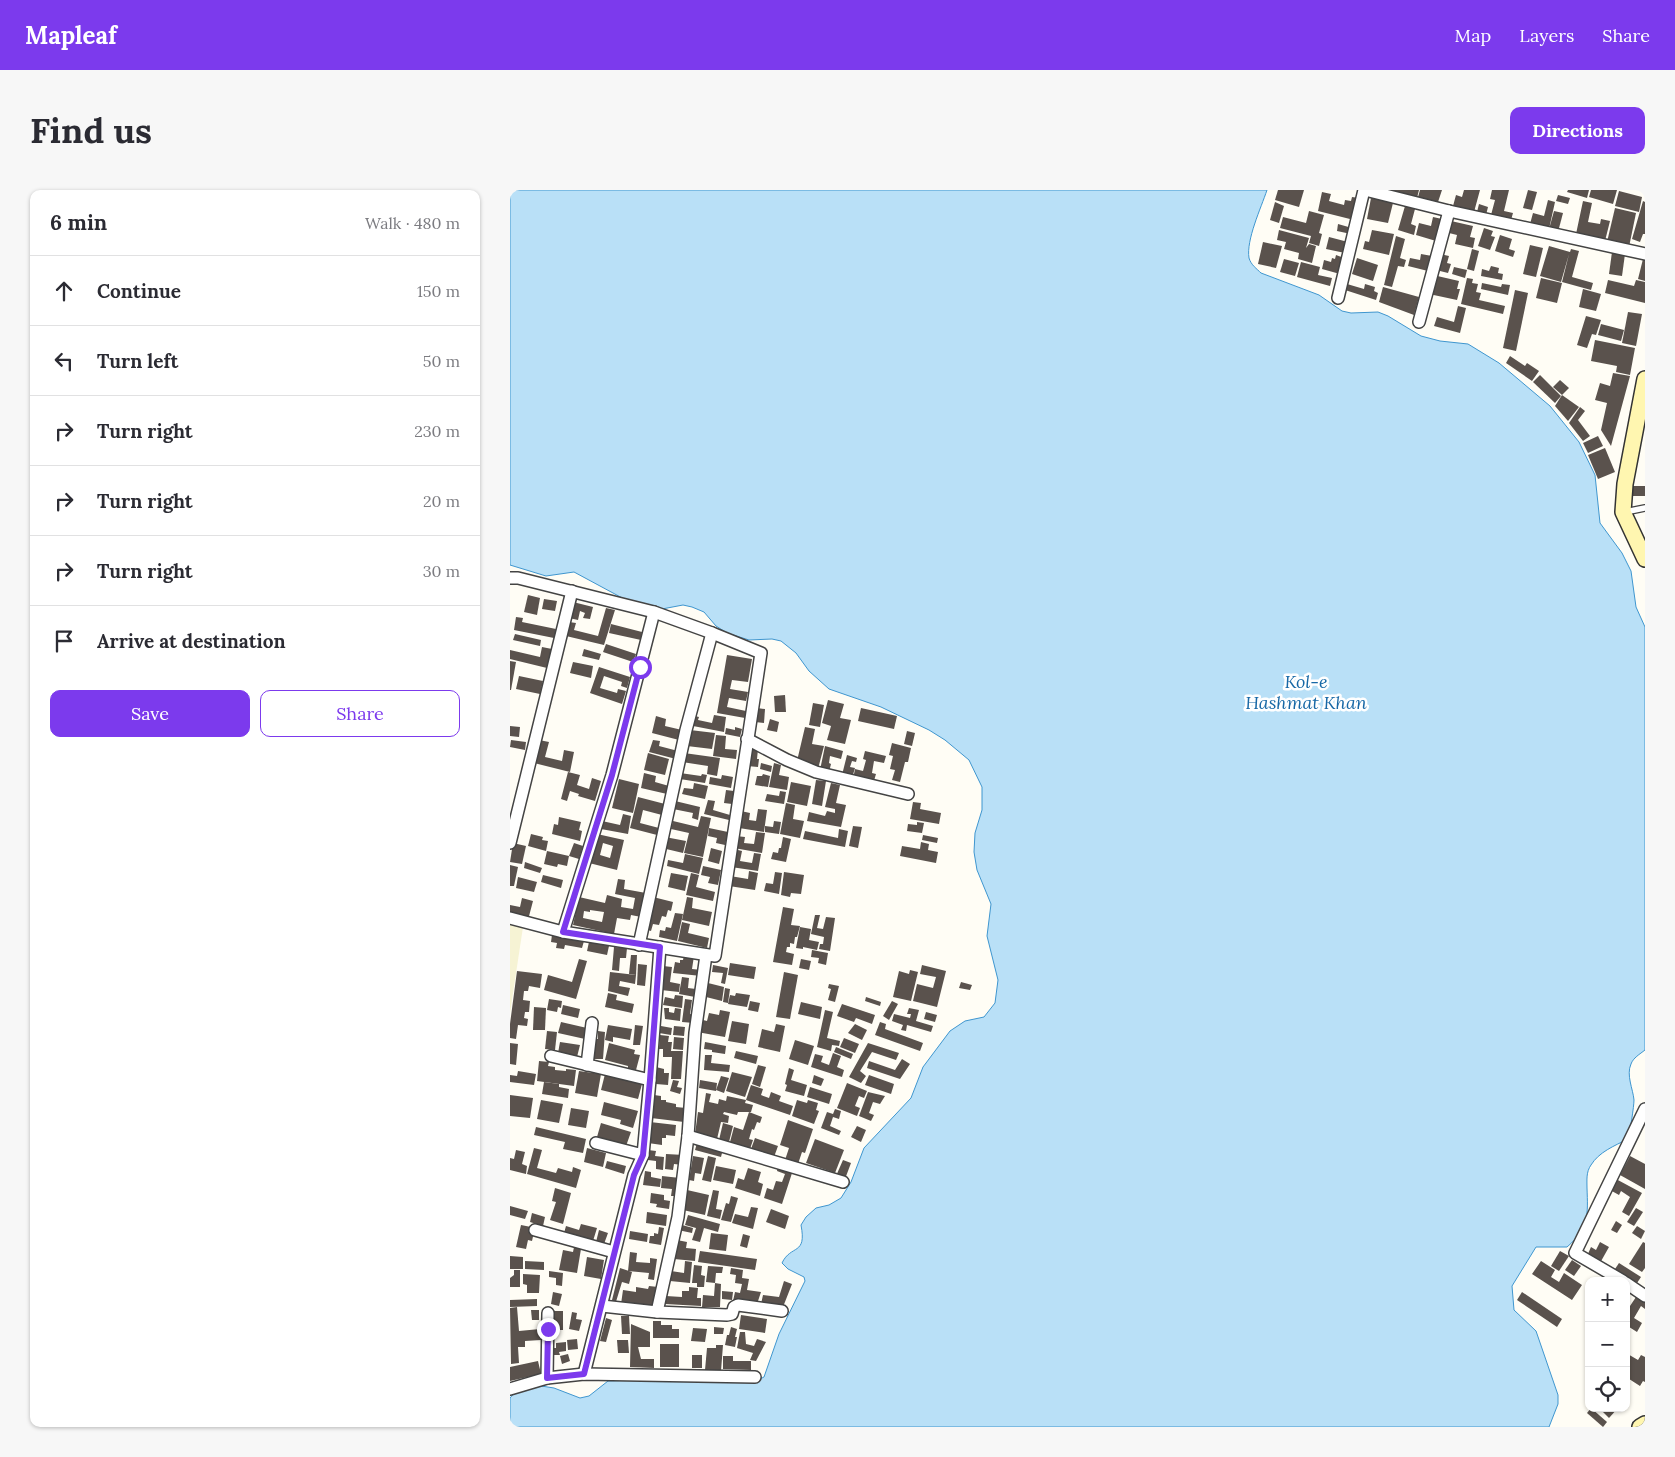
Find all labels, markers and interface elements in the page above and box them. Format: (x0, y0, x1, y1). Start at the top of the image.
text: Mapleaf (25, 20, 117, 51)
text: Map (1455, 24, 1491, 47)
text: Layers (1519, 24, 1574, 47)
text: Share (1602, 24, 1650, 47)
button: Directions (1510, 107, 1645, 154)
text: Find us (30, 108, 152, 153)
text: 6 min (50, 209, 107, 236)
text: Walk · 480 m (365, 213, 460, 233)
icon: ahead (50, 277, 78, 305)
text: Continue (97, 279, 181, 303)
text: 150 m (417, 281, 460, 301)
icon: left (50, 347, 78, 375)
text: Turn left (97, 349, 178, 373)
text: 50 m (423, 351, 460, 371)
icon: right (50, 417, 78, 445)
text: Turn right (97, 419, 193, 443)
text: 230 m (414, 421, 460, 441)
icon: right (50, 487, 78, 515)
text: Turn right (97, 489, 193, 513)
text: 20 m (423, 491, 460, 511)
icon: right (50, 557, 78, 585)
text: Turn right (97, 559, 193, 583)
text: 30 m (423, 561, 460, 581)
icon: arrive (50, 627, 78, 655)
text: Arrive at destination (97, 629, 286, 653)
route start (629, 656, 652, 679)
water label: Kol-e Hashmat Khan (1245, 670, 1367, 714)
button: Save (50, 690, 250, 737)
button: Share (260, 690, 460, 737)
map controls (1585, 1277, 1630, 1412)
button: + (1585, 1277, 1630, 1322)
route end (537, 1318, 560, 1341)
button: − (1585, 1322, 1630, 1367)
button: locate (1585, 1367, 1630, 1412)

